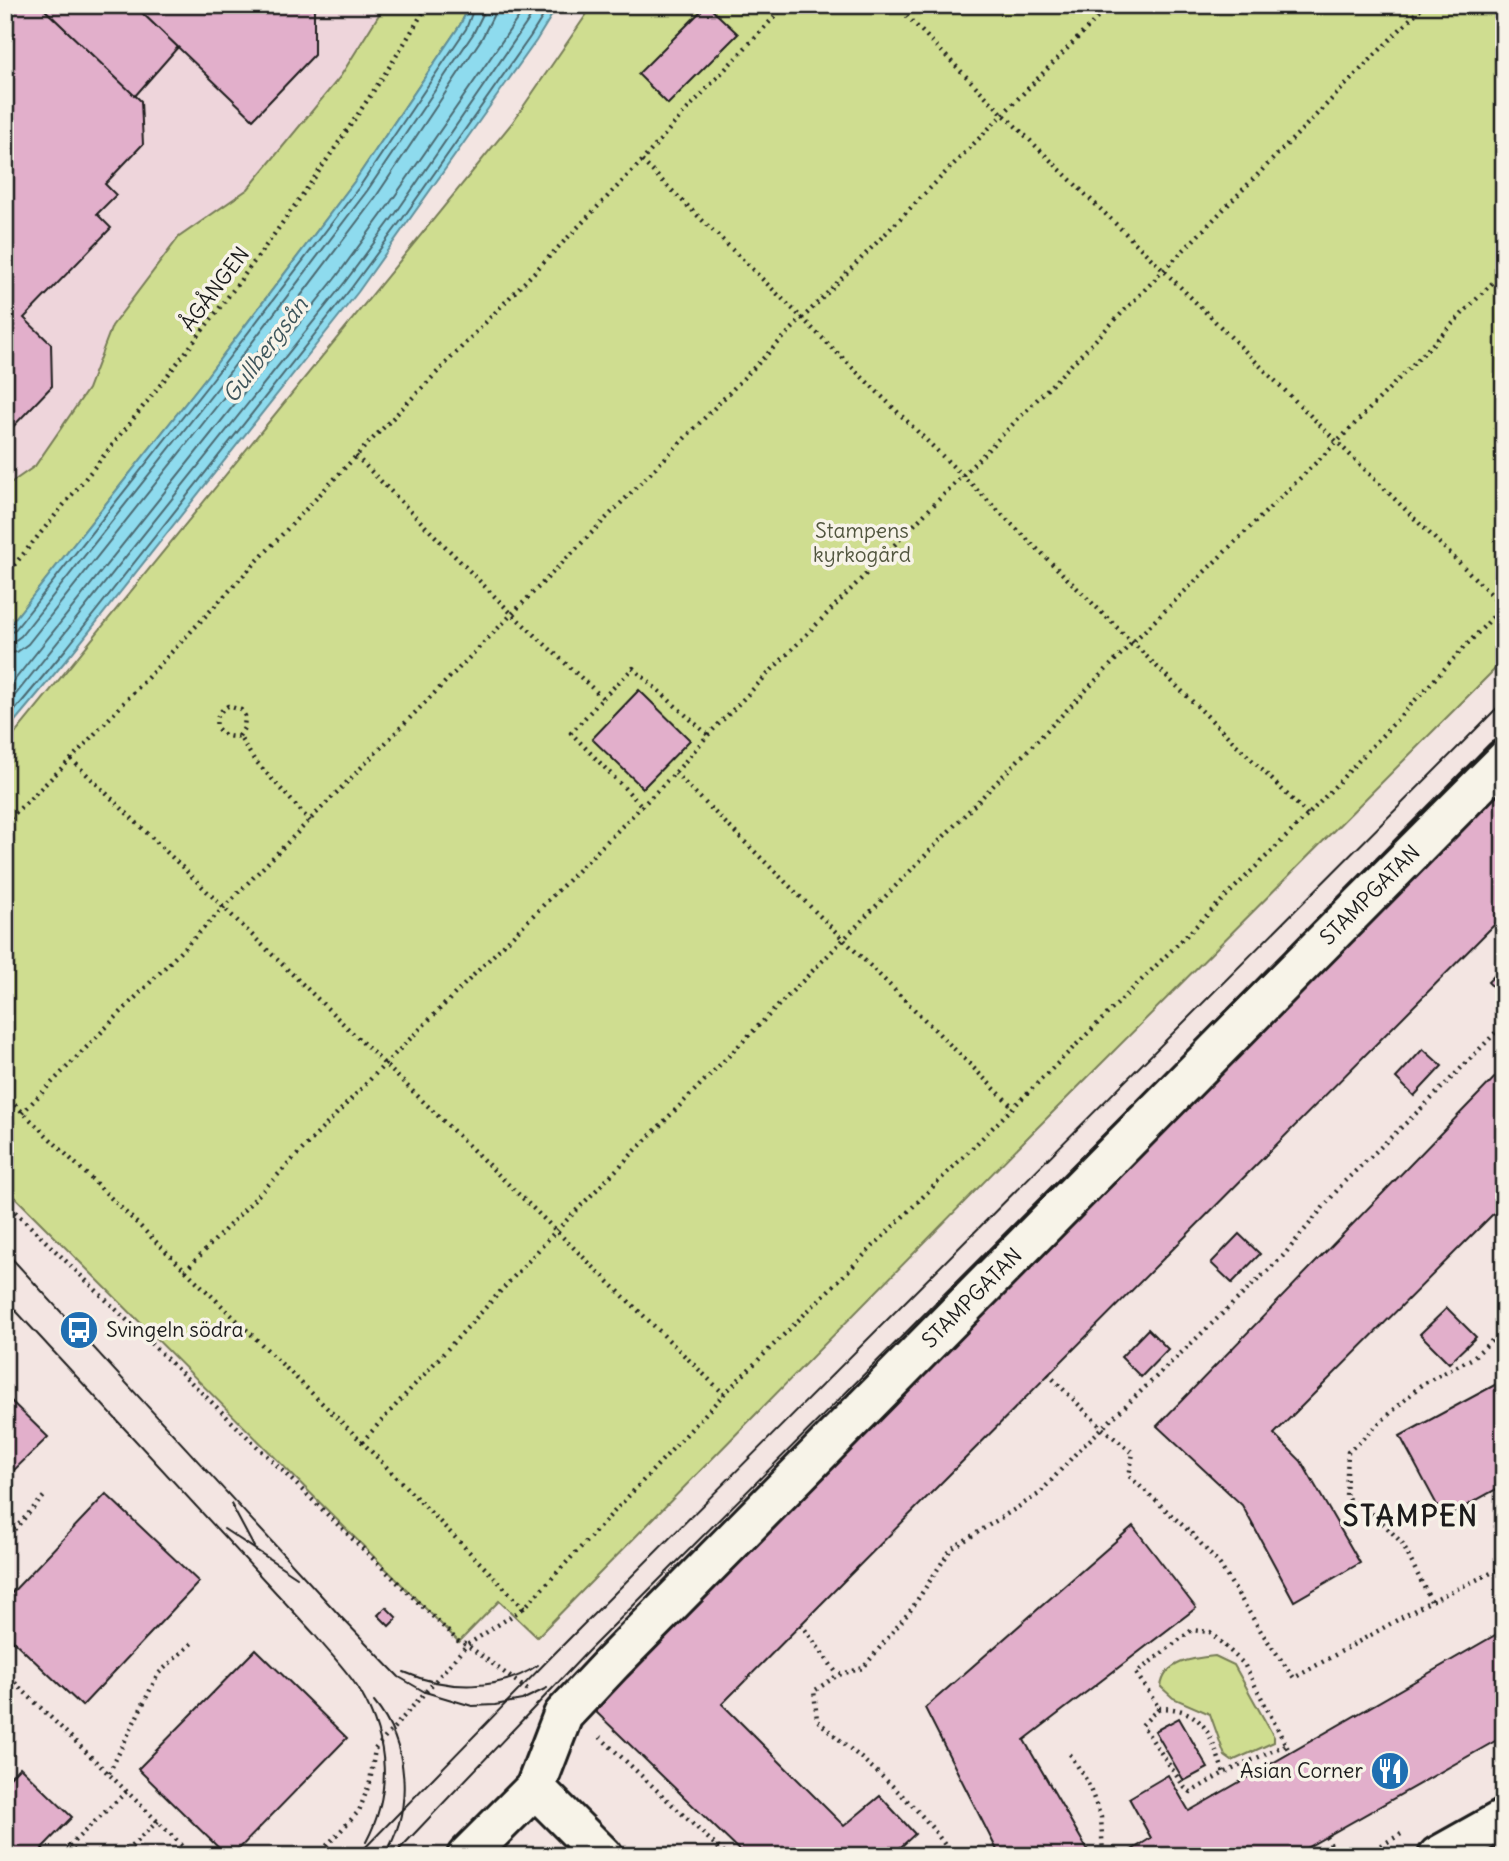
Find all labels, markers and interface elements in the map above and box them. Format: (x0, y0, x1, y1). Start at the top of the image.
street label: ÅGÅNGEN (174, 241, 255, 336)
water label: Gullbergsån (216, 291, 314, 408)
park label: Stampens kyrkogård (813, 517, 911, 568)
street label: STAMPGATAN (1314, 839, 1425, 950)
street label: STAMPGATAN (916, 1242, 1027, 1353)
bus stop icon: Svingeln södra (58, 1309, 100, 1351)
place label: Svingeln södra (106, 1316, 243, 1343)
district label: STAMPEN (1343, 1498, 1479, 1534)
restaurant icon: Asian Corner (1369, 1750, 1411, 1792)
place label: Asian Corner (1240, 1757, 1363, 1784)

